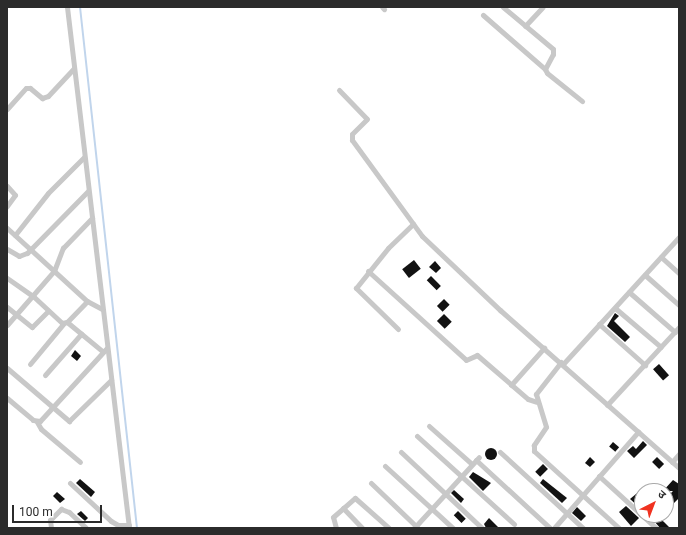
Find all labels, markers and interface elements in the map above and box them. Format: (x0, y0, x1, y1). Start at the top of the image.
north arrow (634, 483, 674, 523)
text: उ (655, 487, 668, 501)
scale bar (14, 497, 104, 523)
text: 100 m (19, 505, 53, 519)

